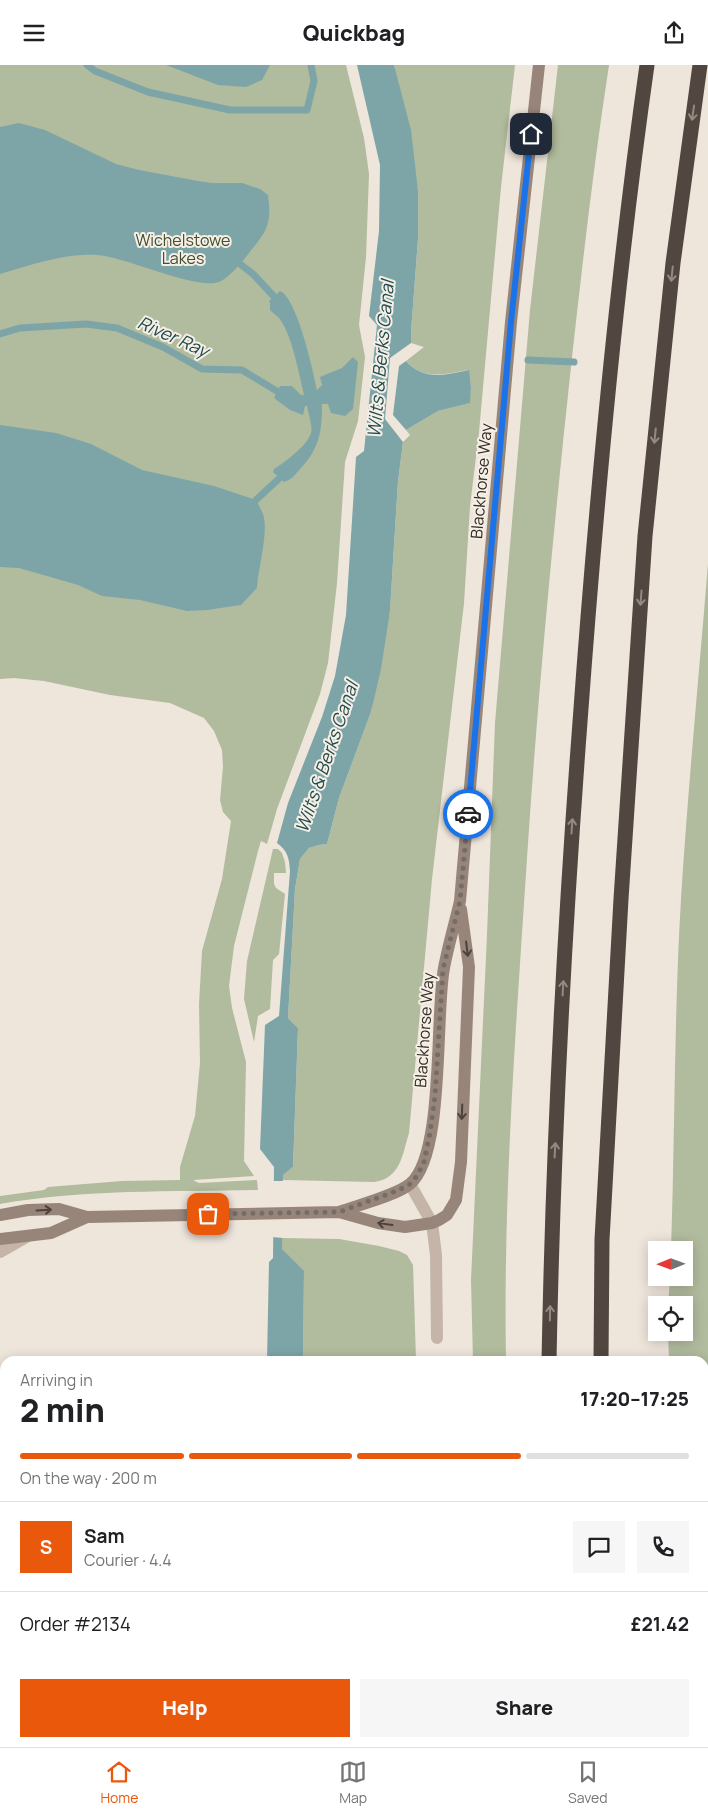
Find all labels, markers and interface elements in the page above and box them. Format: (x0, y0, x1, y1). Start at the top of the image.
text: Quickbag (303, 18, 405, 48)
icon: menu (20, 19, 48, 47)
icon: share (660, 19, 688, 47)
one-way arrow (688, 105, 698, 121)
pin (510, 113, 552, 155)
icon: home (517, 120, 545, 148)
park label: Wichelstowe Lakes (136, 229, 230, 269)
one-way arrow (667, 266, 677, 282)
water label: Wilts & Berks Canal (361, 276, 399, 439)
water label: River Ray (134, 310, 215, 363)
street label: Blackhorse Way (465, 422, 497, 540)
one-way arrow (650, 428, 660, 444)
one-way arrow (637, 590, 646, 606)
water label: Wilts & Berks Canal (289, 675, 364, 835)
courier (443, 789, 493, 839)
icon: car (454, 800, 482, 828)
one-way arrow (568, 818, 577, 834)
one-way arrow (462, 941, 472, 957)
street label: Blackhorse Way (409, 971, 439, 1088)
one-way arrow (559, 980, 568, 996)
one-way arrow (458, 1103, 467, 1119)
one-way arrow (550, 1142, 560, 1158)
pin (187, 1193, 229, 1235)
icon: bag (194, 1200, 222, 1228)
one-way arrow (36, 1205, 52, 1214)
one-way arrow (377, 1219, 393, 1229)
north arrow (648, 1241, 692, 1286)
map controls (648, 1241, 693, 1341)
button: locate (648, 1296, 693, 1341)
one-way arrow (545, 1305, 554, 1321)
text: Arriving in (20, 1369, 93, 1391)
text: 17:20–17:25 (580, 1386, 689, 1412)
text: 2 min (20, 1388, 105, 1432)
text: On the way · 200 m (20, 1467, 157, 1489)
button: chat (573, 1521, 625, 1573)
button: phone (637, 1521, 689, 1573)
text: Sam (84, 1523, 125, 1549)
text: S (40, 1534, 52, 1560)
text: Courier · 4.4 (84, 1549, 172, 1571)
text: Order #2134 (20, 1611, 131, 1637)
text: £21.42 (631, 1611, 689, 1637)
button: Help (20, 1679, 350, 1737)
button: Share (360, 1679, 689, 1737)
tab: Home (100, 1758, 138, 1807)
tab: Map (339, 1758, 367, 1807)
tab: Saved (568, 1758, 608, 1807)

